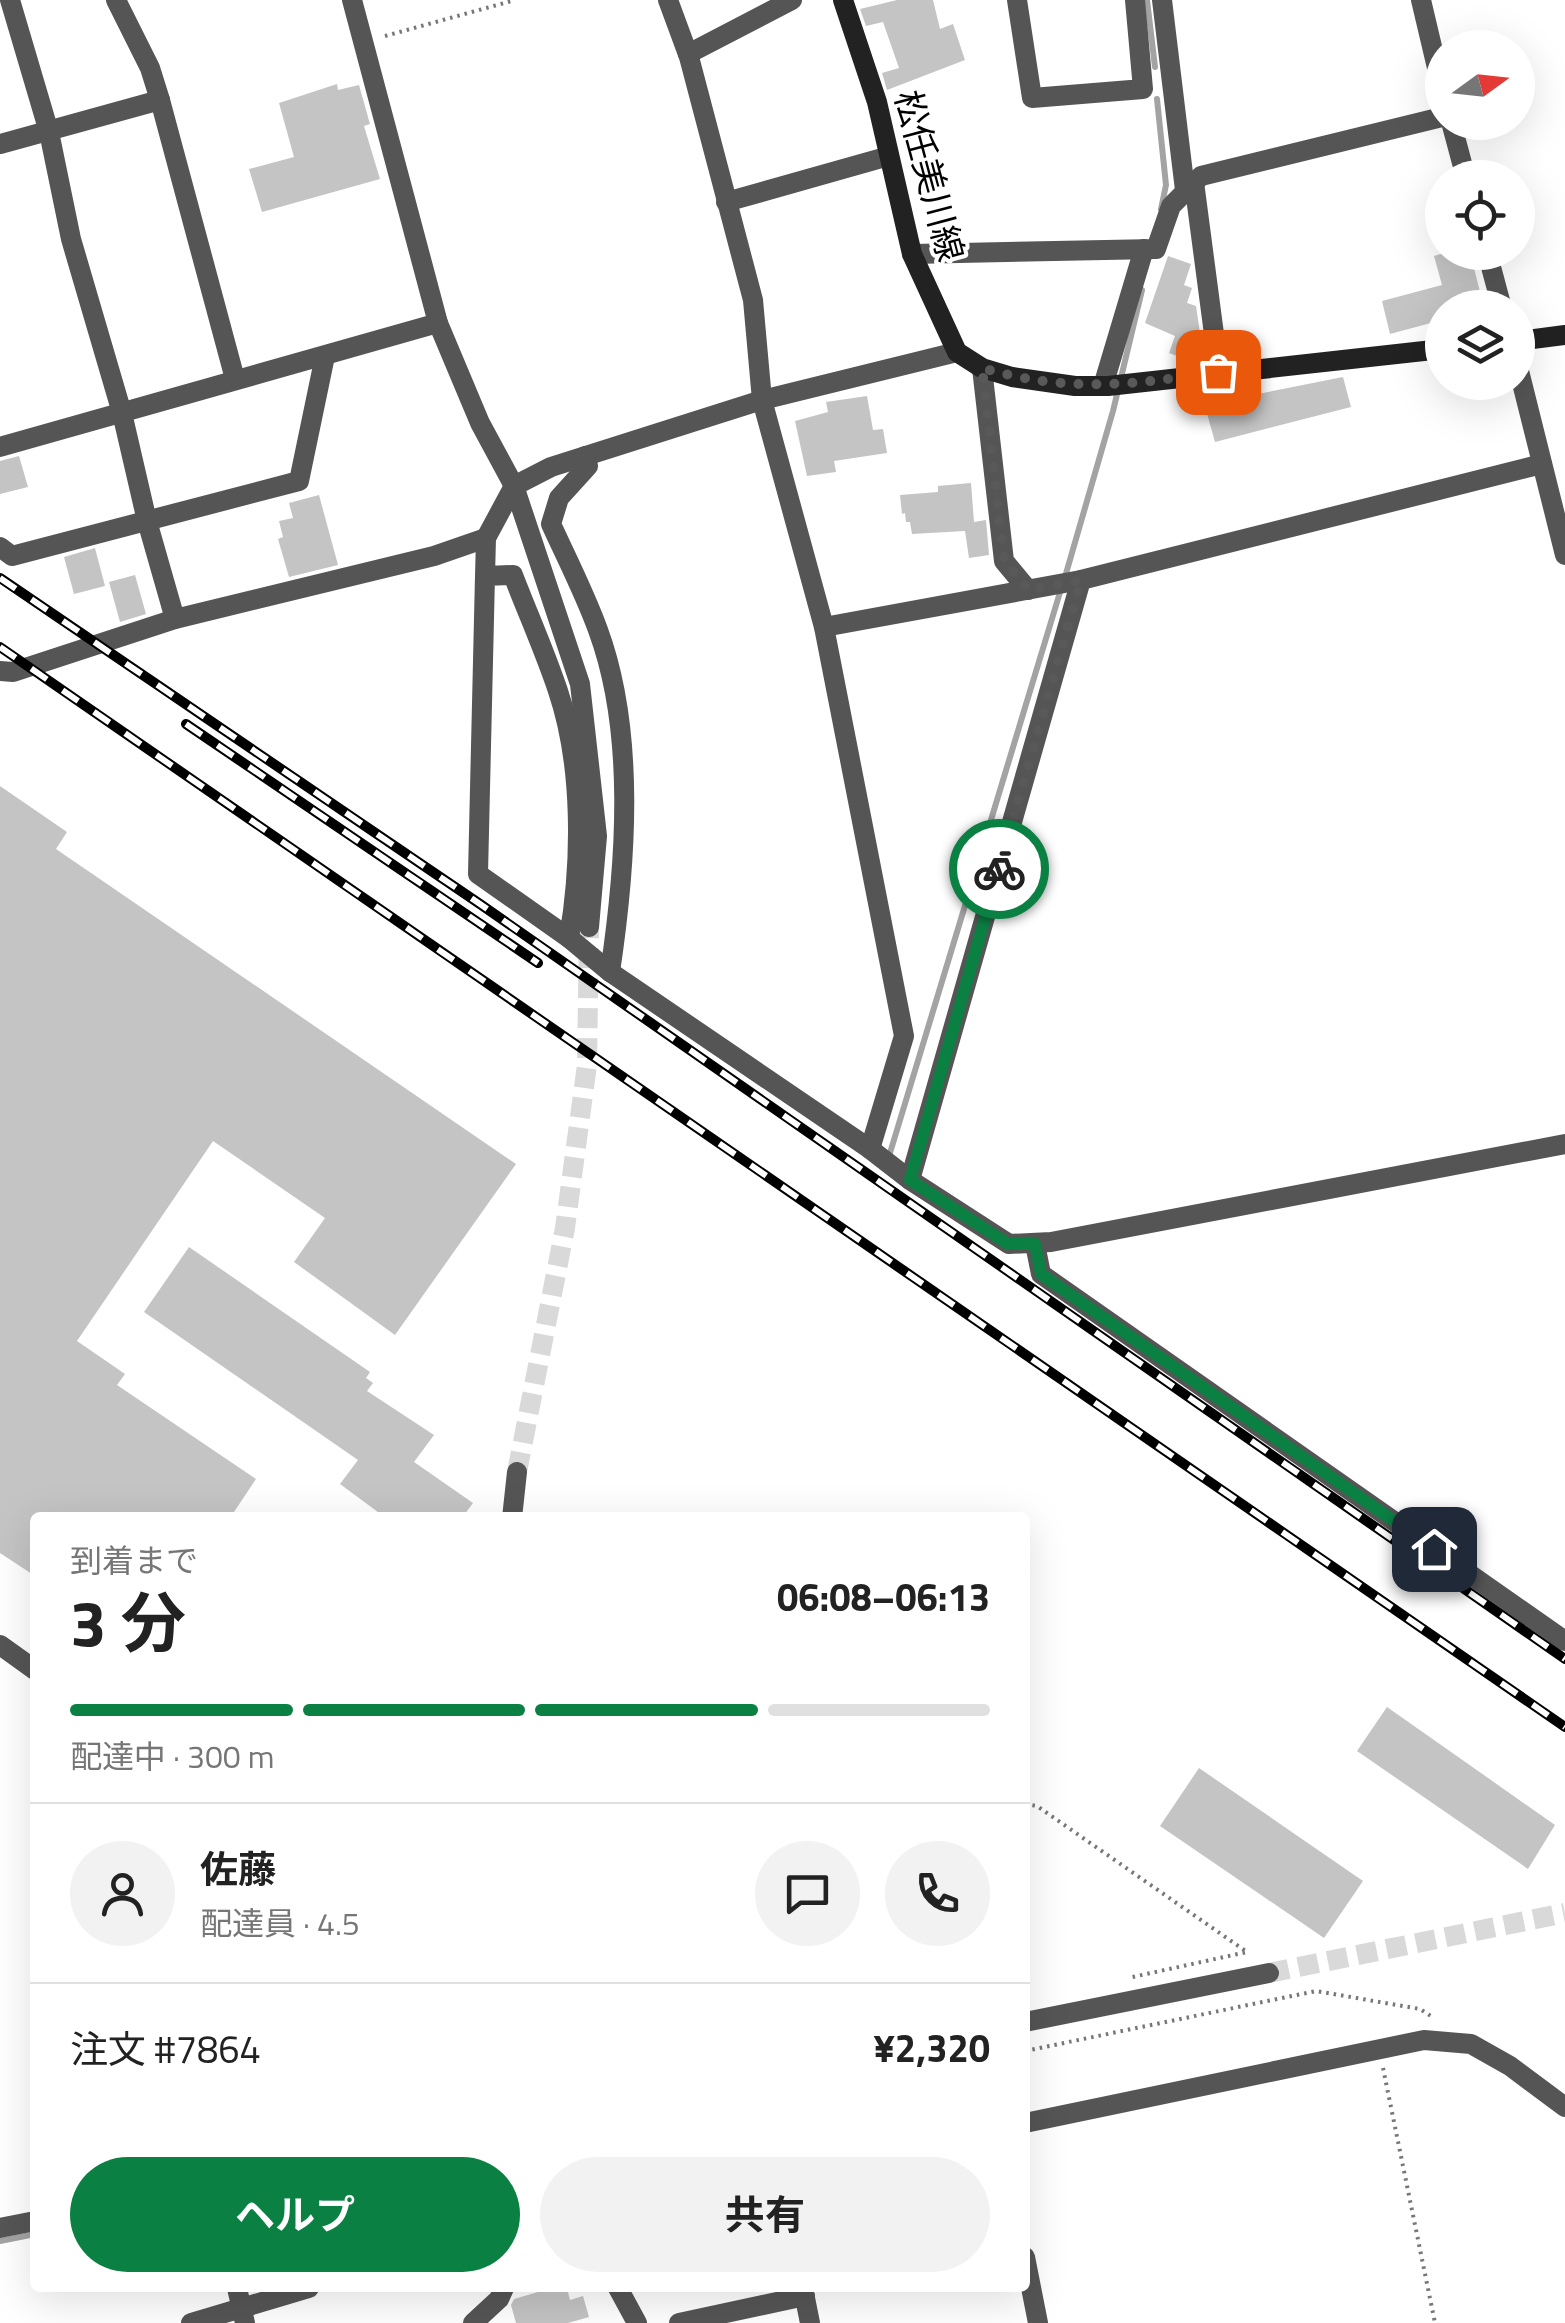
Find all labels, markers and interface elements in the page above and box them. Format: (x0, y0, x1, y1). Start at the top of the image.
north arrow (1425, 30, 1535, 140)
map controls (1425, 30, 1535, 400)
street label: 松任美川線 (881, 84, 979, 267)
button: locate (1425, 160, 1535, 270)
button: layers (1425, 290, 1535, 400)
pin (1176, 330, 1261, 415)
icon: bag (1191, 345, 1246, 400)
courier (949, 819, 1049, 919)
icon: bike (972, 842, 1027, 897)
pin (1392, 1507, 1477, 1592)
icon: home (1407, 1522, 1462, 1577)
text: 到着まで (70, 1536, 198, 1584)
text: 06:08–06:13 (777, 1568, 990, 1626)
text: 3 分 (70, 1572, 186, 1671)
text: 配達中 · 300 m (70, 1732, 275, 1780)
text: 佐藤 (200, 1840, 276, 1898)
button: person (70, 1841, 175, 1946)
button: chat (755, 1841, 860, 1946)
button: phone (885, 1841, 990, 1946)
text: 配達員 · 4.5 (200, 1899, 360, 1947)
text: ¥2,320 (874, 2019, 990, 2077)
text: 注文 #7864 (70, 2020, 261, 2078)
button: ヘルプ (70, 2157, 520, 2272)
button: 共有 (540, 2157, 990, 2272)

